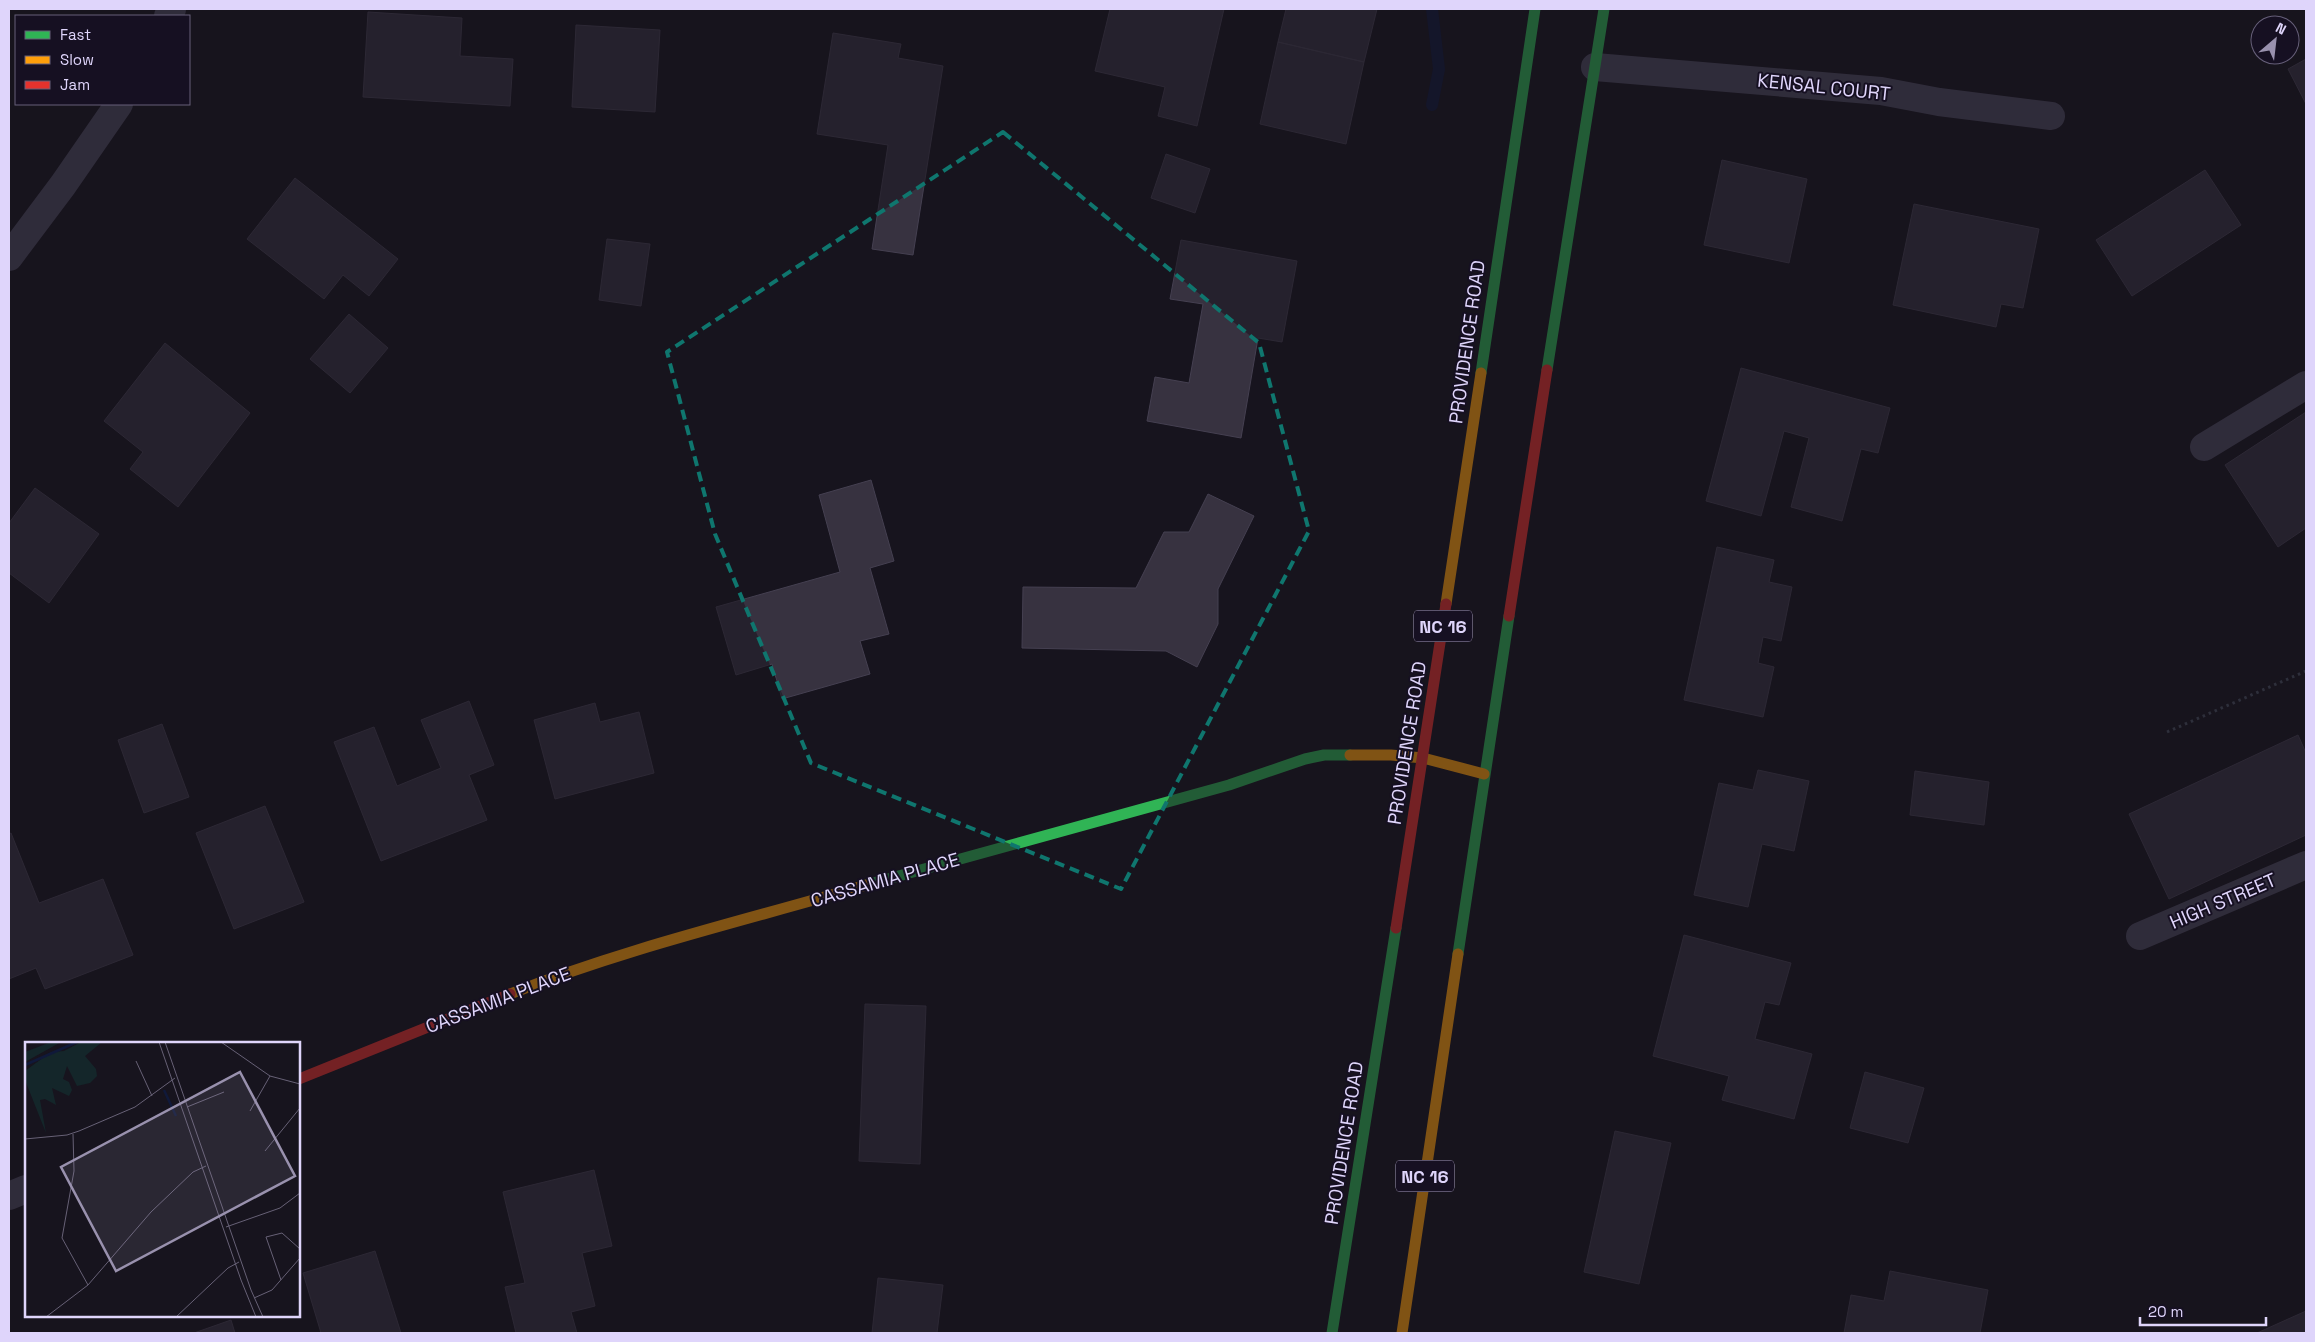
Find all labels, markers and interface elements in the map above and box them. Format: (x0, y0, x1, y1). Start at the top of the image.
legend (15, 15, 190, 105)
north arrow (2250, 15, 2300, 65)
text: N (2273, 18, 2289, 39)
text: Fast (60, 25, 91, 44)
text: Slow (60, 50, 94, 69)
street label: KENSAL COURT (1756, 68, 1892, 106)
text: Jam (60, 75, 90, 94)
street label: PROVIDENCE ROAD (1443, 259, 1491, 425)
road number: NC 16 (1414, 610, 1472, 642)
street label: PROVIDENCE ROAD (1382, 660, 1432, 826)
street label: CASSAMIA PLACE (808, 847, 962, 913)
street label: HIGH STREET (2166, 867, 2280, 935)
street label: CASSAMIA PLACE (422, 961, 574, 1039)
inset map (25, 1042, 300, 1317)
street label: PROVIDENCE ROAD (1319, 1060, 1369, 1226)
road number: NC 16 (1396, 1160, 1454, 1192)
scale bar (2140, 1294, 2266, 1326)
text: 20 m (2148, 1302, 2183, 1321)

